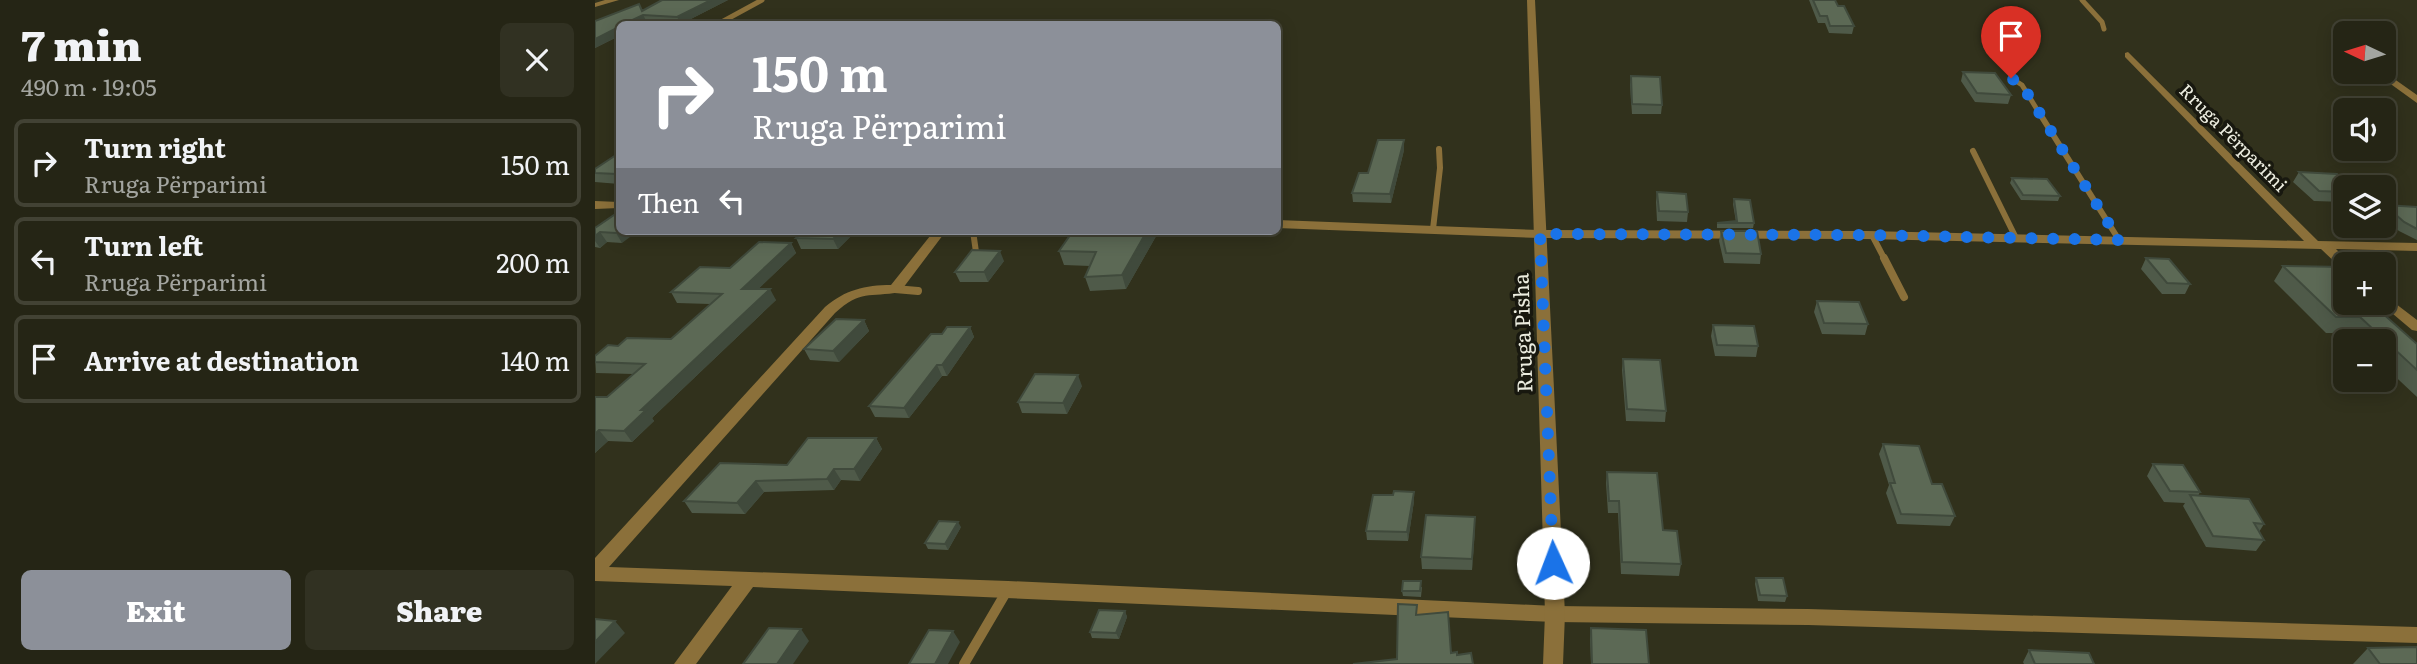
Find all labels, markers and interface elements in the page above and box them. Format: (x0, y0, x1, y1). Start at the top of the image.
pin (1981, 6, 2041, 78)
text: 7 min (21, 12, 142, 74)
icon: arrive (1992, 17, 2030, 55)
north arrow (2333, 21, 2396, 84)
map controls (2333, 21, 2396, 392)
button: close (500, 23, 574, 97)
text: 150 m (752, 34, 888, 107)
icon: right (637, 49, 728, 140)
text: 490 m · 19:05 (21, 69, 157, 103)
street label: Rruga Përparimi (2174, 77, 2294, 197)
button: sound (2333, 98, 2396, 161)
text: Rruga Përparimi (752, 101, 1006, 149)
text: Turn right (84, 127, 226, 166)
icon: right (25, 144, 63, 182)
text: 150 m (501, 144, 570, 183)
text: Rruga Përparimi (84, 166, 267, 200)
button: layers (2333, 175, 2396, 238)
text: Then (637, 182, 699, 221)
icon: left (713, 182, 751, 220)
text: Turn left (84, 225, 203, 264)
icon: left (25, 242, 63, 280)
text: 200 m (496, 242, 570, 281)
button: + (2333, 252, 2396, 315)
text: Rruga Përparimi (84, 264, 267, 298)
street label: Rruga Pisha (1503, 272, 1539, 393)
button: − (2333, 329, 2396, 392)
icon: arrive (25, 340, 63, 378)
text: Arrive at destination (84, 340, 359, 379)
text: 140 m (501, 340, 570, 379)
position arrow (1516, 526, 1590, 600)
button: Exit (21, 570, 291, 650)
button: Share (305, 570, 574, 650)

